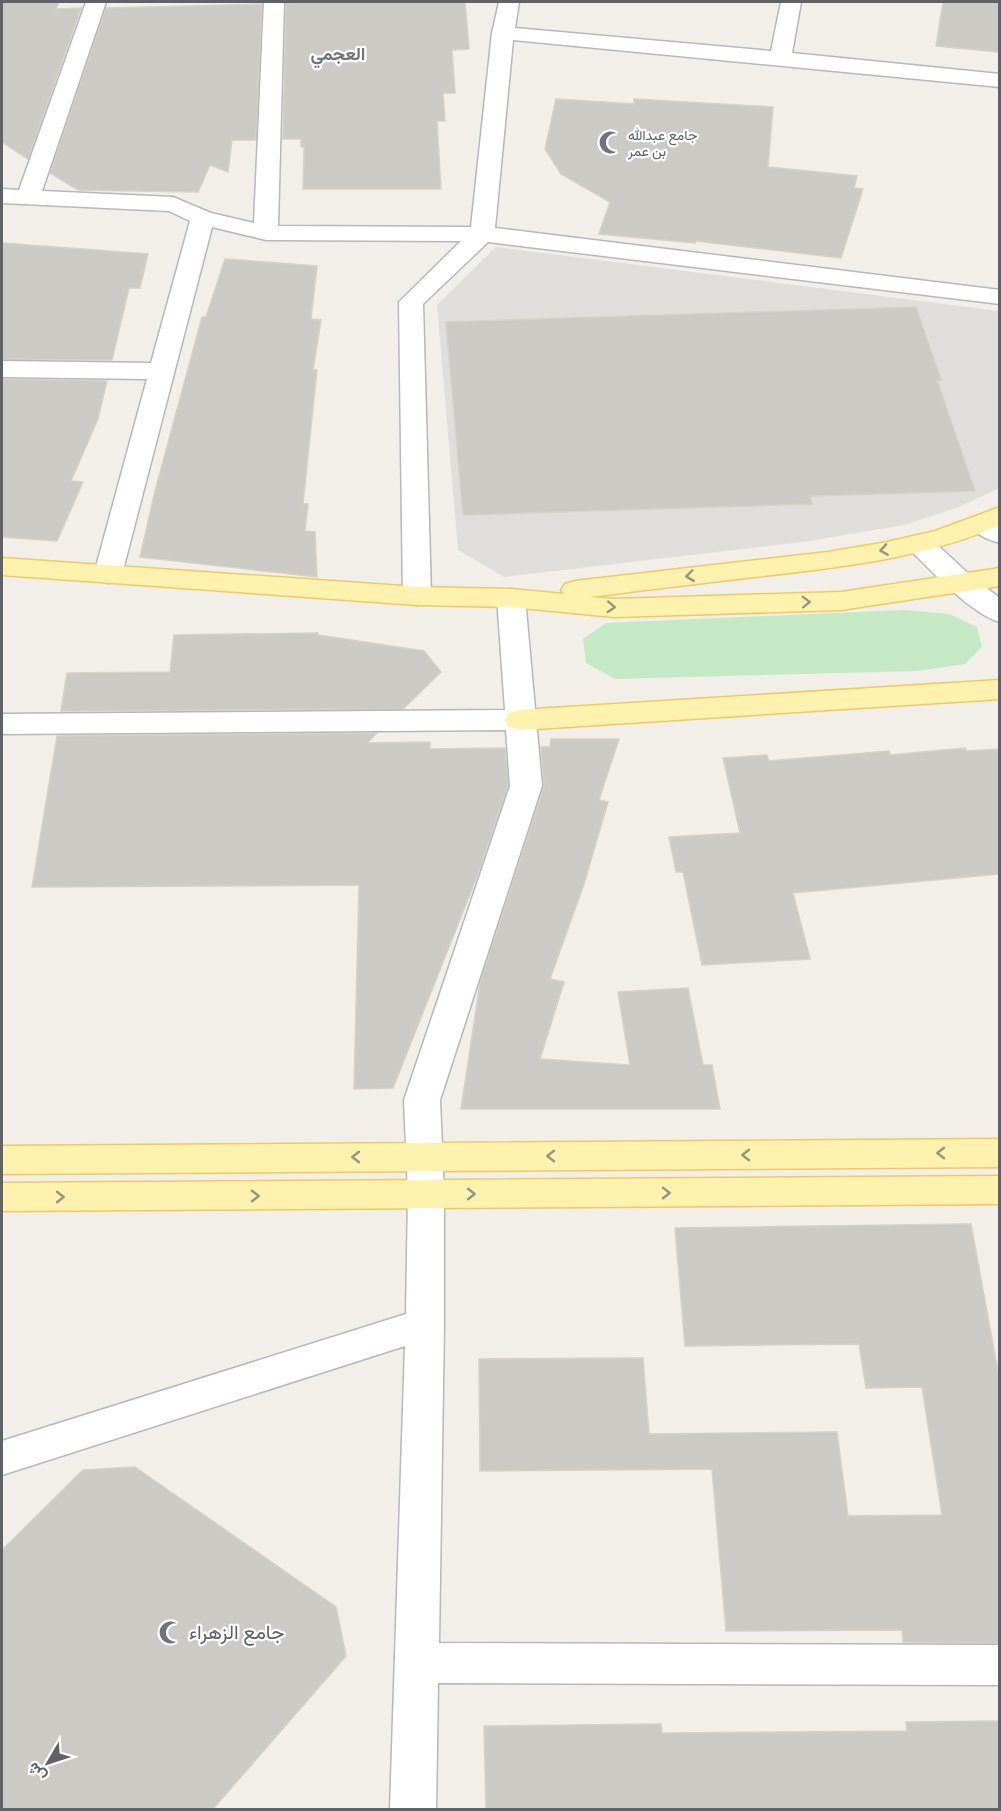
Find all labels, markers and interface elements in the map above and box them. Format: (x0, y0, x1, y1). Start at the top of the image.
district label: العجمي (310, 43, 366, 69)
place label: جامع عبدالله بن عمر (627, 127, 697, 160)
mosque icon: جامع عبدالله بن عمر (597, 130, 623, 156)
one-way arrow (879, 543, 889, 556)
one-way arrow (686, 570, 695, 582)
one-way arrow (802, 596, 811, 608)
one-way arrow (607, 601, 616, 614)
one-way arrow (937, 1147, 946, 1159)
one-way arrow (742, 1148, 751, 1161)
one-way arrow (547, 1150, 556, 1162)
one-way arrow (352, 1151, 361, 1163)
one-way arrow (661, 1187, 670, 1199)
one-way arrow (466, 1188, 475, 1200)
one-way arrow (250, 1190, 259, 1202)
one-way arrow (55, 1191, 64, 1203)
mosque icon: جامع الزهراء (158, 1619, 184, 1645)
place label: جامع الزهراء (189, 1620, 284, 1646)
north arrow (18, 1733, 78, 1793)
text: ش (23, 1759, 50, 1786)

